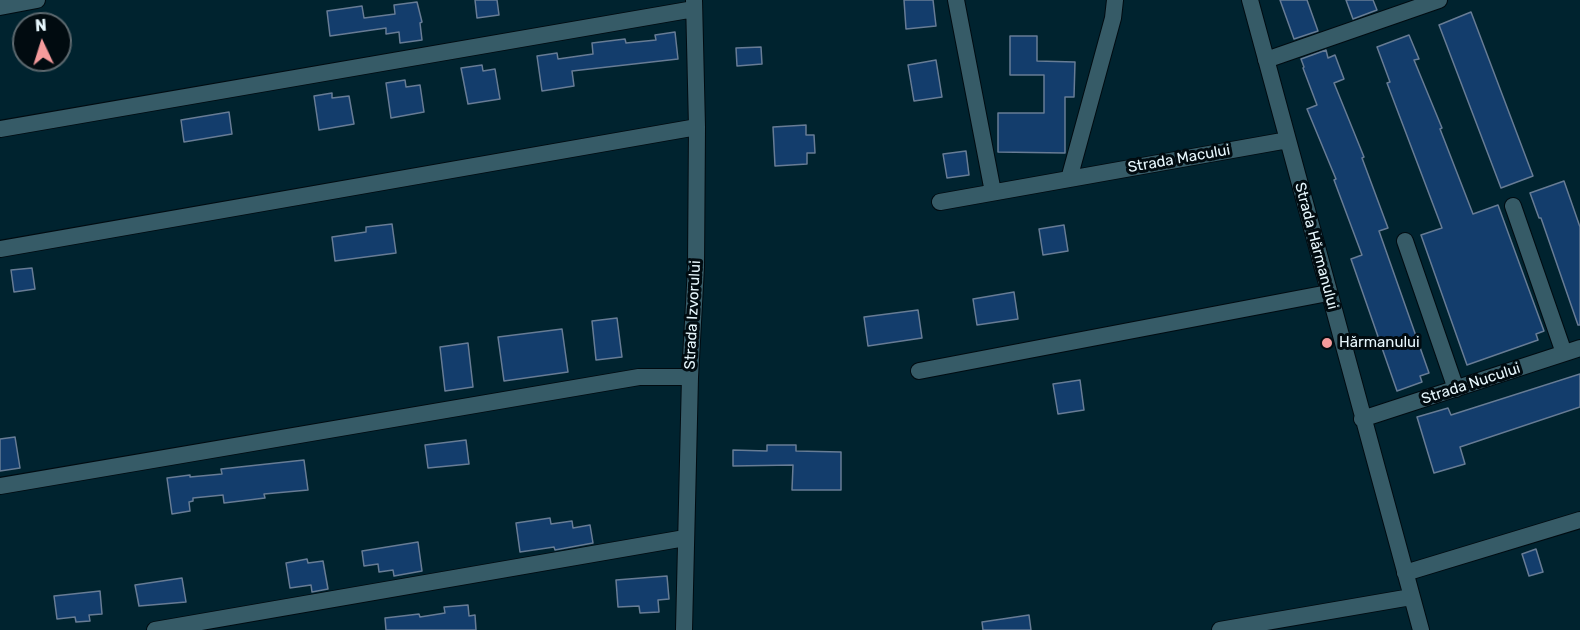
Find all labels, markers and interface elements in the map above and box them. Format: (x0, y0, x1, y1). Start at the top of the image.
north arrow (12, 12, 72, 72)
text: N (34, 16, 47, 35)
street label: Strada Macului (1126, 141, 1232, 177)
street label: Strada Hărmanului (1290, 181, 1342, 311)
street label: Strada Izvorului (681, 260, 705, 370)
place label: Hărmanului (1339, 334, 1420, 352)
marker: Hărmanului (1320, 336, 1334, 350)
street label: Strada Nucului (1419, 360, 1523, 408)

